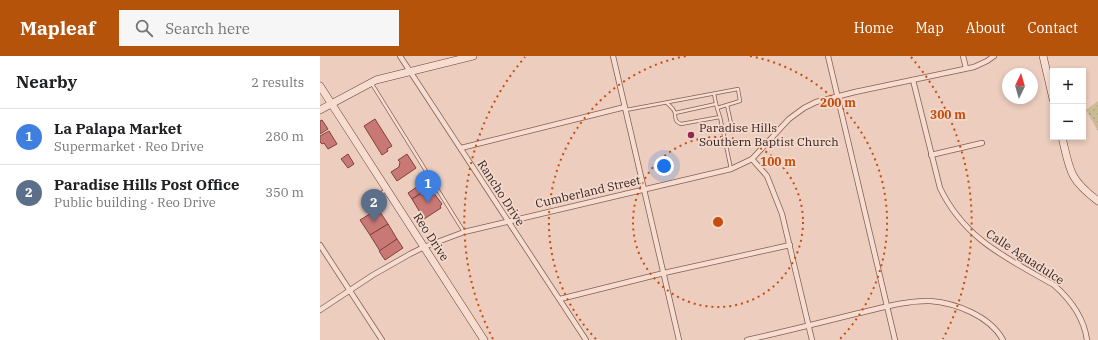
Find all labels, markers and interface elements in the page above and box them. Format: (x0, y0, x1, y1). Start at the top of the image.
search box (119, 10, 399, 46)
text: Mapleaf (20, 16, 95, 40)
icon: search (133, 17, 155, 39)
text: Search here (165, 19, 250, 38)
text: Home (854, 19, 893, 37)
text: Map (915, 19, 944, 37)
text: About (966, 19, 1005, 37)
text: Contact (1027, 19, 1078, 37)
north arrow (1002, 68, 1038, 104)
map controls (1050, 68, 1086, 140)
button: + (1050, 68, 1086, 104)
text: Nearby (16, 71, 77, 93)
text: 2 results (251, 74, 304, 91)
text: 200 m (820, 95, 856, 110)
button: − (1050, 104, 1086, 140)
text: 300 m (930, 107, 966, 122)
text: La Palapa Market (54, 119, 182, 138)
place label: Paradise Hills Southern Baptist Church (699, 120, 839, 149)
text: 1 (25, 128, 33, 145)
text: 280 m (265, 128, 304, 145)
marker: Paradise Hills Southern Baptist Church (686, 130, 696, 140)
text: Supermarket · Reo Drive (54, 138, 204, 155)
text: 100 m (760, 154, 796, 169)
your location (654, 156, 674, 176)
street label: Rancho Drive (474, 157, 528, 229)
pin: 1 (415, 170, 441, 203)
street label: Cumberland Street (534, 172, 642, 211)
text: Paradise Hills Post Office (54, 175, 239, 194)
text: 2 (25, 184, 33, 201)
text: 350 m (265, 184, 304, 201)
pin: 2 (361, 189, 387, 222)
text: Public building · Reo Drive (54, 194, 216, 211)
street label: Reo Drive (410, 210, 452, 264)
centre of rings (711, 215, 725, 229)
street label: Calle Aguadulce (983, 226, 1067, 287)

